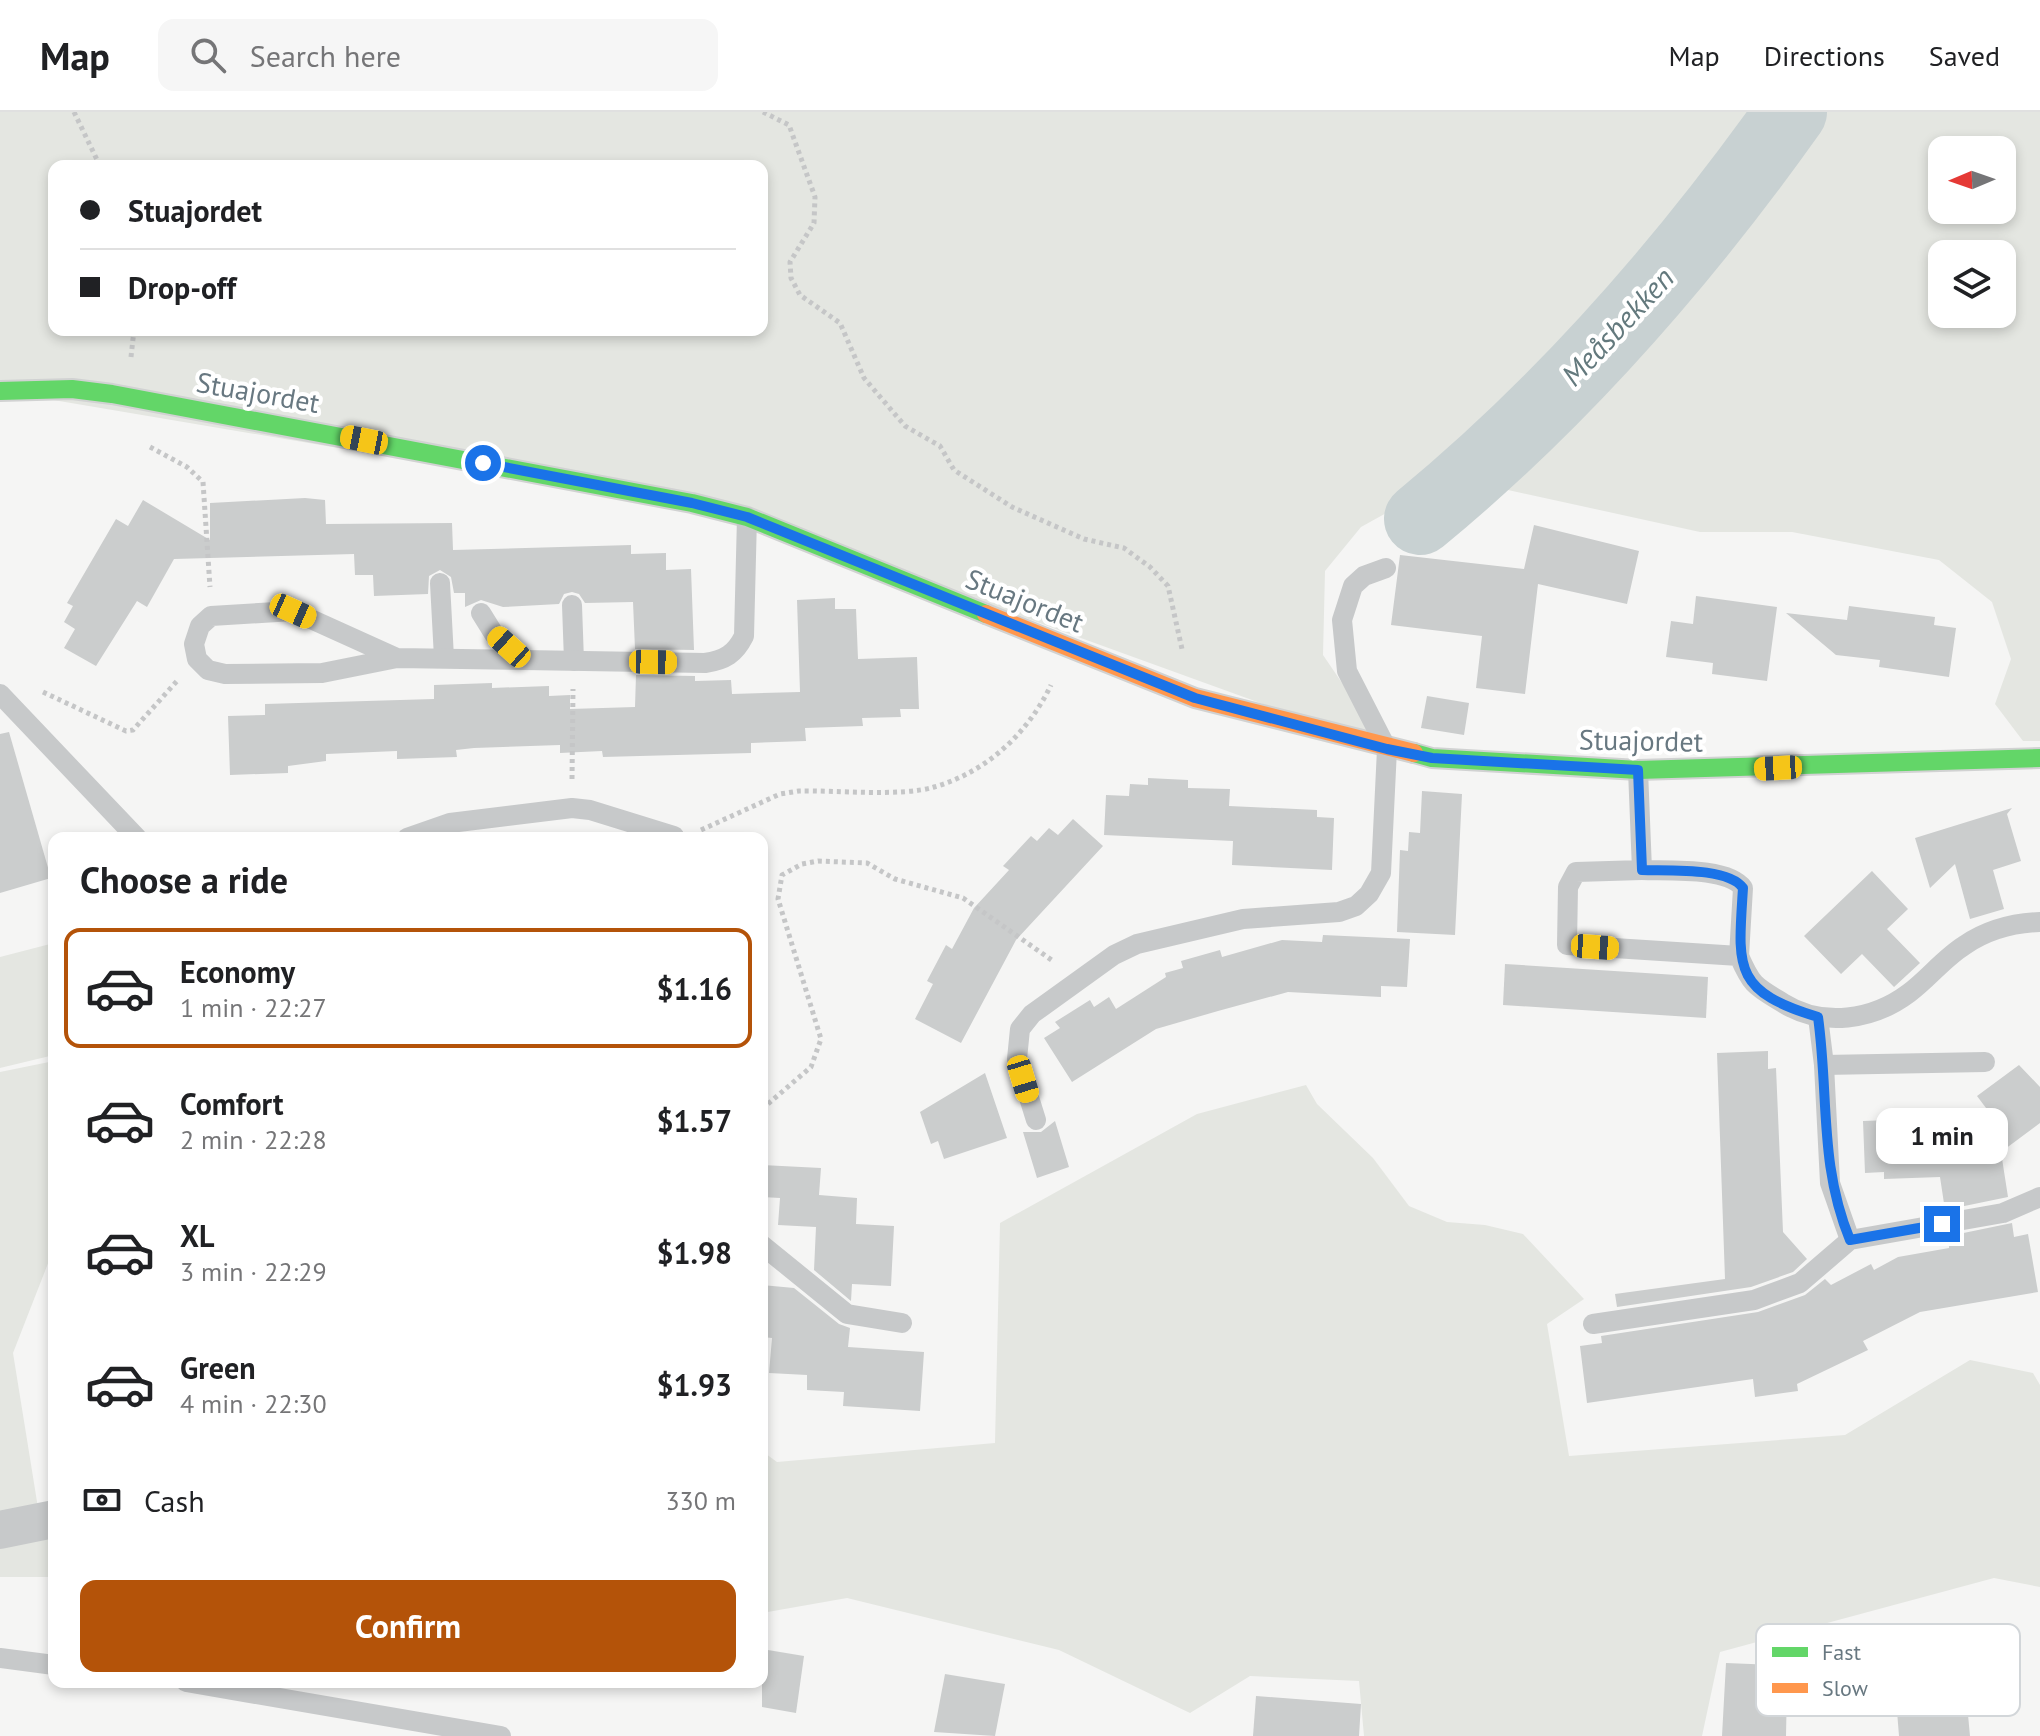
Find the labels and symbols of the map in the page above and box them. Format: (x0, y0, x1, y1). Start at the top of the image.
north arrow (1928, 136, 2016, 224)
water label: Meåsbekken (1552, 258, 1682, 394)
street label: Stuajordet (194, 363, 323, 421)
car (338, 424, 390, 456)
route start (465, 445, 501, 481)
street label: Stuajordet (961, 560, 1090, 641)
car (266, 590, 320, 632)
car (483, 622, 535, 672)
car (629, 650, 677, 674)
street label: Stuajordet (1579, 720, 1704, 760)
car (1753, 755, 1803, 781)
car (1570, 933, 1620, 961)
car (1005, 1053, 1041, 1105)
callout: 1 min (1876, 1108, 2008, 1164)
route end (1924, 1206, 1960, 1242)
legend (1756, 1624, 2020, 1716)
text: Fast (1822, 1638, 1862, 1666)
text: Slow (1822, 1674, 1868, 1702)

